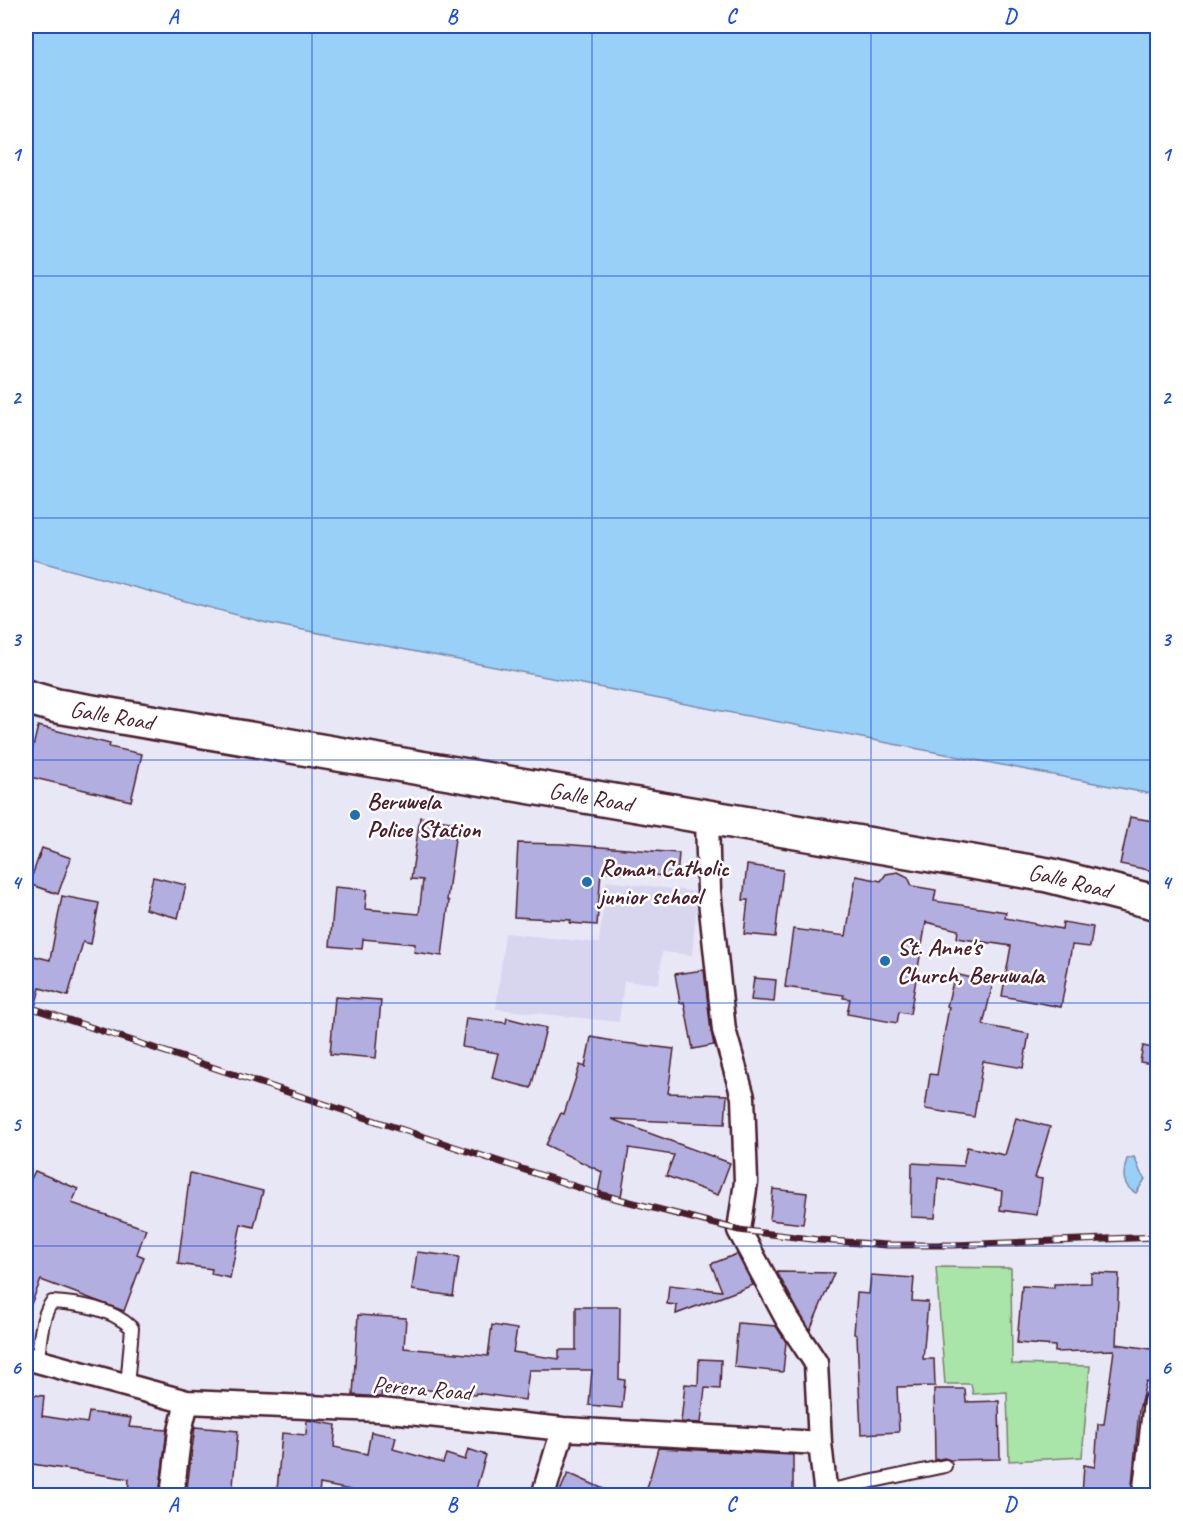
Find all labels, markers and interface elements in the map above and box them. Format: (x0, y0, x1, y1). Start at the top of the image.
text: A (168, 4, 180, 29)
text: B (447, 4, 459, 29)
text: C (726, 4, 738, 29)
text: D (1004, 4, 1018, 29)
text: 1 (12, 142, 23, 167)
text: 1 (1162, 142, 1173, 167)
text: 2 (12, 385, 23, 410)
text: 2 (1162, 385, 1173, 410)
text: 3 (12, 627, 23, 652)
text: 3 (1162, 627, 1173, 652)
street label: Galle Road (68, 693, 160, 738)
street label: Galle Road (547, 775, 639, 820)
place label: Beruwela Police Station (367, 786, 482, 844)
marker: Beruwela Police Station (348, 808, 362, 822)
place label: Roman Catholic junior school (596, 853, 730, 911)
street label: Galle Road (1026, 857, 1118, 906)
text: 4 (12, 870, 24, 895)
text: 4 (1162, 870, 1174, 895)
marker: Roman Catholic junior school (580, 875, 594, 889)
place label: St. Anne's Church, Beruwala (897, 932, 1046, 990)
marker: St. Anne's Church, Beruwala (878, 954, 892, 968)
text: 5 (12, 1112, 23, 1137)
text: 5 (1162, 1112, 1173, 1137)
text: 6 (11, 1355, 22, 1380)
text: 6 (1161, 1355, 1172, 1380)
street label: Perera Road (371, 1369, 476, 1408)
text: A (168, 1492, 180, 1517)
text: B (447, 1492, 459, 1517)
text: C (726, 1492, 738, 1517)
text: D (1004, 1492, 1018, 1517)

